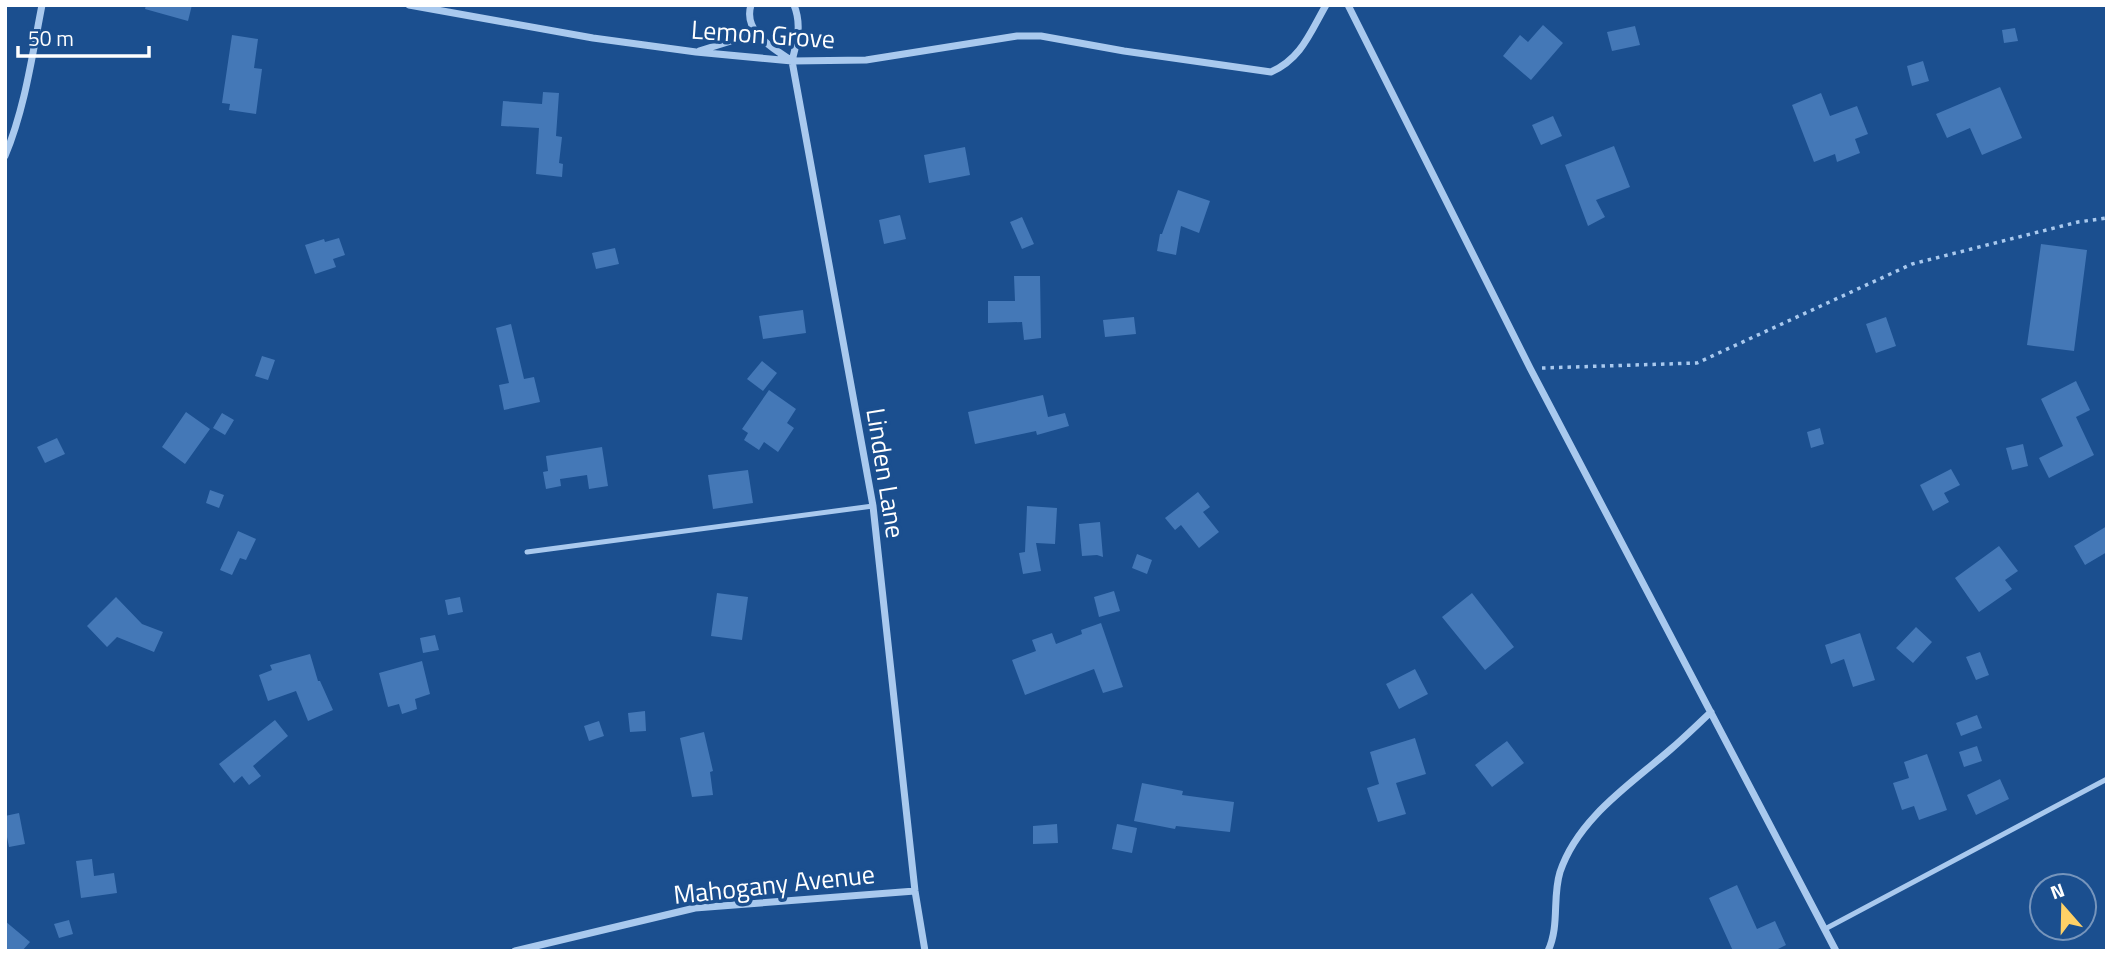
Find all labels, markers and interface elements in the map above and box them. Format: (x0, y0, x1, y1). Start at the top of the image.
street label: Lemon Grove (690, 10, 836, 58)
scale bar (18, 14, 149, 58)
text: 50 m (28, 22, 74, 54)
street label: Linden Lane (856, 405, 916, 541)
street label: Mahogany Avenue (671, 854, 877, 914)
north arrow (2028, 872, 2098, 942)
text: N (2046, 875, 2068, 906)

